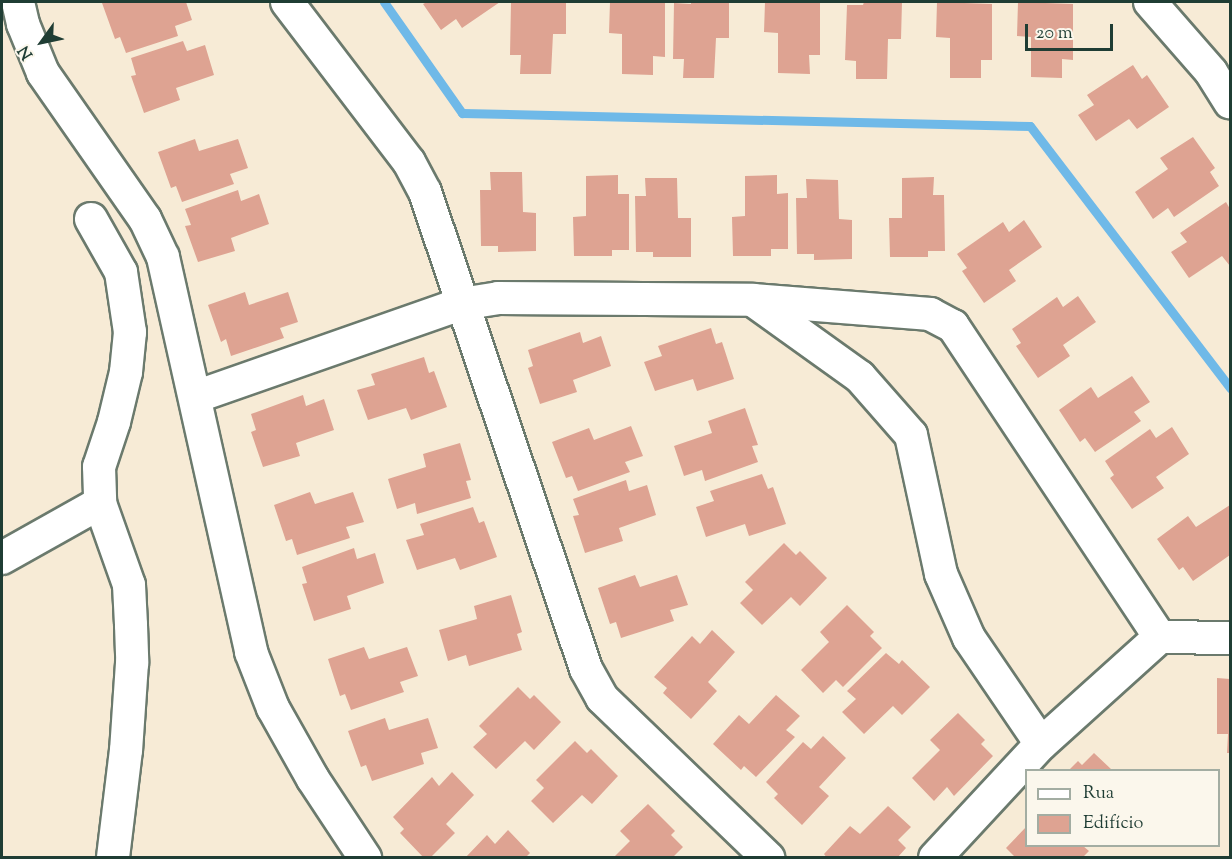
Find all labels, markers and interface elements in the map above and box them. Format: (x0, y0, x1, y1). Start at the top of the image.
north arrow (12, 12, 72, 72)
scale bar (1028, 12, 1116, 50)
text: 20 m (1036, 21, 1073, 47)
text: N (13, 40, 40, 64)
legend (1025, 769, 1220, 847)
text: Rua (1083, 781, 1114, 807)
text: Edifício (1083, 811, 1143, 837)

